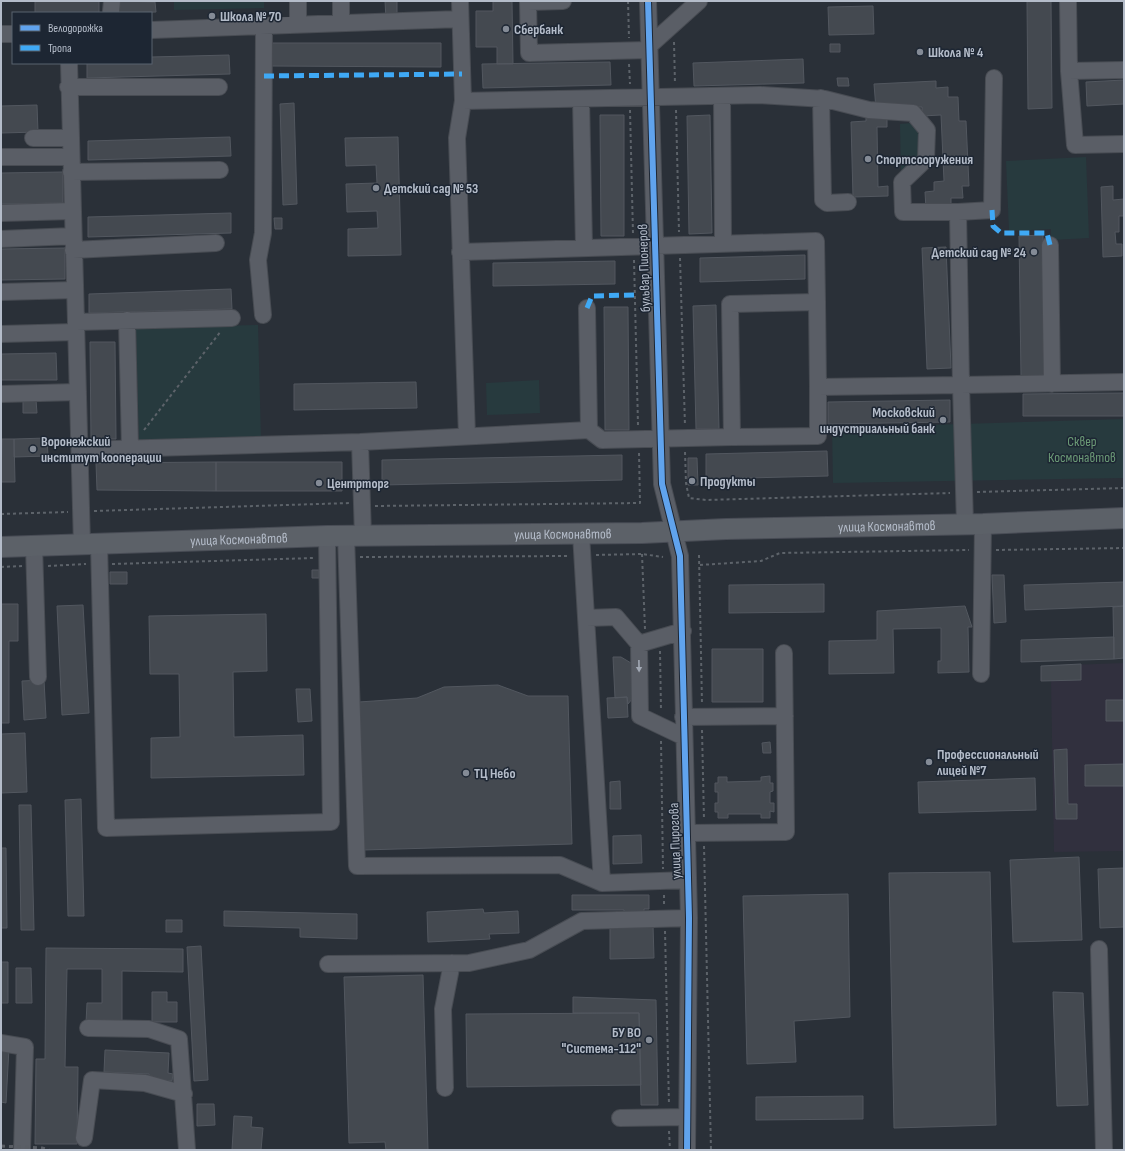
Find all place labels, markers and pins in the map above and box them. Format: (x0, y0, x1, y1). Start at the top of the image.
place label: Школа № 70 (220, 8, 282, 25)
marker: Школа № 70 (207, 11, 217, 21)
place label: Сбербанк (514, 21, 563, 38)
marker: Сбербанк (501, 24, 511, 34)
place label: Школа № 4 (928, 44, 984, 61)
marker: Школа № 4 (915, 47, 925, 57)
place label: Спортсооружения (876, 151, 973, 168)
marker: Спортсооружения (863, 154, 873, 164)
place label: Детский сад № 53 (384, 180, 478, 197)
marker: Детский сад № 53 (371, 183, 381, 193)
place label: Детский сад № 24 (932, 244, 1026, 261)
marker: Детский сад № 24 (1029, 247, 1039, 257)
place label: Московский индустриальный банк (820, 404, 935, 437)
marker: Московский индустриальный банк (938, 415, 948, 425)
place label: Воронежский институт кооперации (41, 433, 162, 466)
marker: Воронежский институт кооперации (28, 444, 38, 454)
place label: Продукты (700, 473, 755, 490)
place label: Центрторг (327, 475, 390, 492)
marker: Продукты (687, 476, 697, 486)
marker: Центрторг (314, 478, 324, 488)
place label: Профессиональный лицей №7 (937, 746, 1039, 779)
marker: Профессиональный лицей №7 (924, 757, 934, 767)
place label: ТЦ Небо (474, 765, 516, 782)
marker: ТЦ Небо (461, 768, 471, 778)
place label: БУ ВО "Система-112" (561, 1024, 641, 1057)
marker: БУ ВО "Система-112" (644, 1035, 654, 1045)

